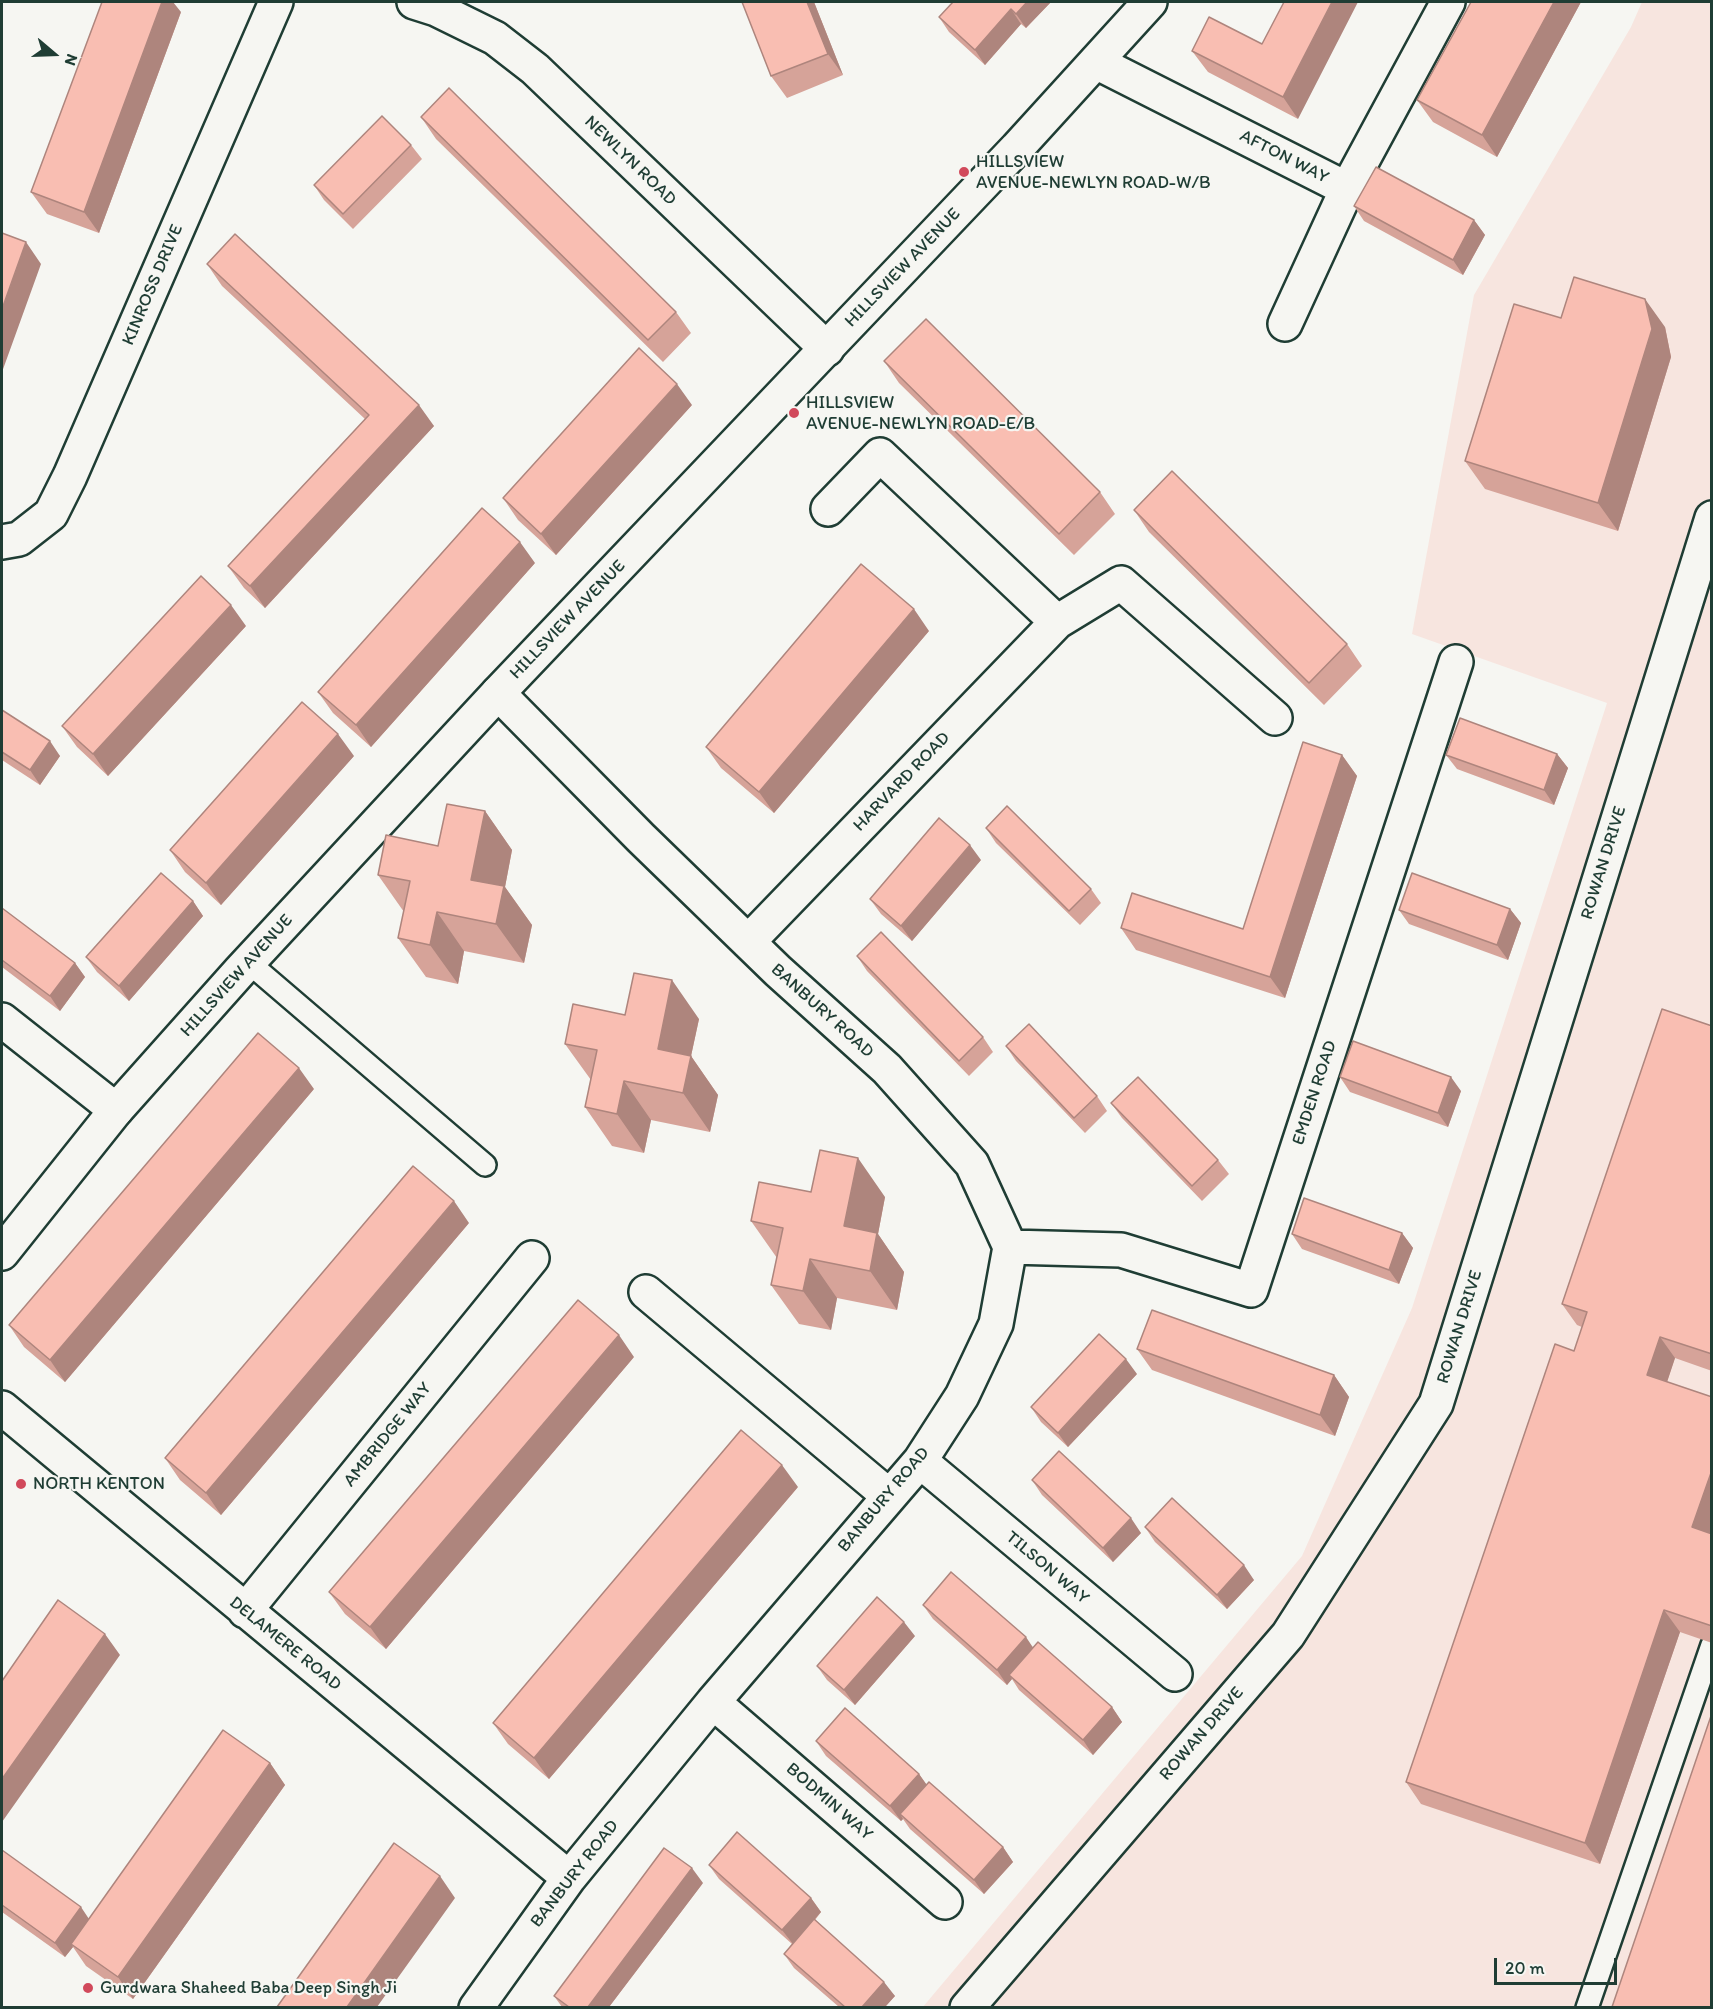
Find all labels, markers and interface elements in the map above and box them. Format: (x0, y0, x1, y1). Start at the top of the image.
north arrow (24, 24, 84, 84)
text: N (61, 52, 82, 68)
street label: NEWLYN ROAD (579, 112, 681, 210)
street label: AFTON WAY (1236, 125, 1332, 189)
place label: HILLSVIEW AVENUE-NEWLYN ROAD-W/B (976, 151, 1211, 194)
marker: HILLSVIEW AVENUE-NEWLYN ROAD-W/B (957, 165, 971, 179)
street label: HILLSVIEW AVENUE (840, 204, 966, 332)
street label: KINROSS DRIVE (118, 221, 188, 349)
place label: HILLSVIEW AVENUE-NEWLYN ROAD-E/B (806, 392, 1035, 434)
marker: HILLSVIEW AVENUE-NEWLYN ROAD-E/B (787, 406, 801, 420)
street label: HILLSVIEW AVENUE (505, 556, 631, 684)
street label: HARVARD ROAD (849, 728, 955, 836)
street label: ROWAN DRIVE (1576, 804, 1632, 922)
street label: HILLSVIEW AVENUE (176, 910, 298, 1042)
street label: BANBURY ROAD (766, 959, 878, 1063)
street label: EMDEN ROAD (1288, 1038, 1342, 1148)
street label: ROWAN DRIVE (1432, 1268, 1488, 1386)
street label: AMBRIDGE WAY (339, 1378, 437, 1492)
street label: BANBURY ROAD (834, 1443, 934, 1557)
place label: NORTH KENTON (33, 1473, 165, 1495)
marker: NORTH KENTON (14, 1477, 28, 1491)
street label: TILSON WAY (1001, 1527, 1093, 1609)
street label: DELAMERE ROAD (225, 1592, 345, 1696)
street label: ROWAN DRIVE (1155, 1683, 1249, 1785)
street label: BODMIN WAY (781, 1758, 877, 1846)
street label: BANBURY ROAD (526, 1816, 624, 1932)
scale bar (1497, 1946, 1620, 1984)
text: 20 m (1505, 1957, 1545, 1979)
place label: Gurdwara Shaheed Baba Deep Singh Ji (100, 1977, 397, 1999)
marker: Gurdwara Shaheed Baba Deep Singh Ji (81, 1981, 95, 1995)

